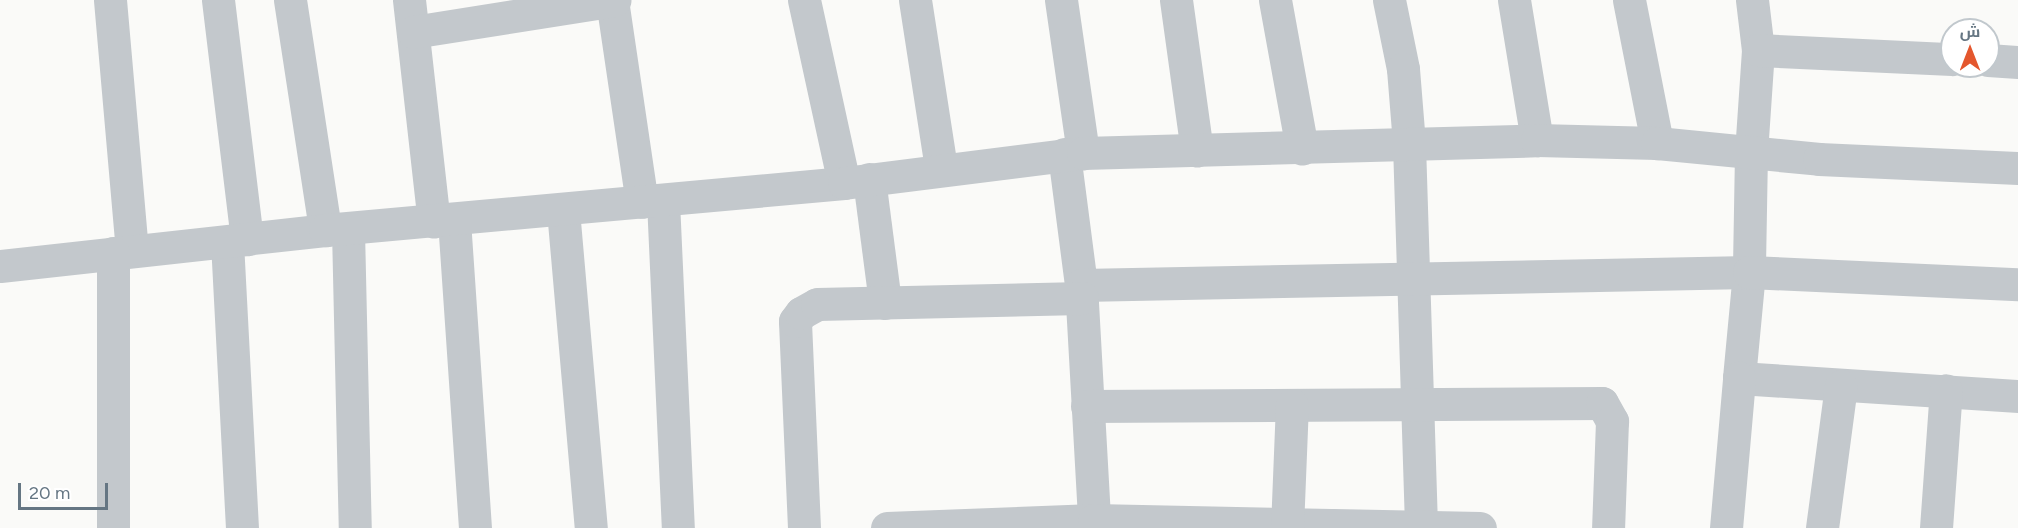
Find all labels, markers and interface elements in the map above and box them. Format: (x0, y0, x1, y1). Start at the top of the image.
north arrow (1940, 18, 2000, 78)
text: ش (1960, 22, 1980, 41)
scale bar (21, 471, 111, 509)
text: 20 m (29, 482, 70, 504)

